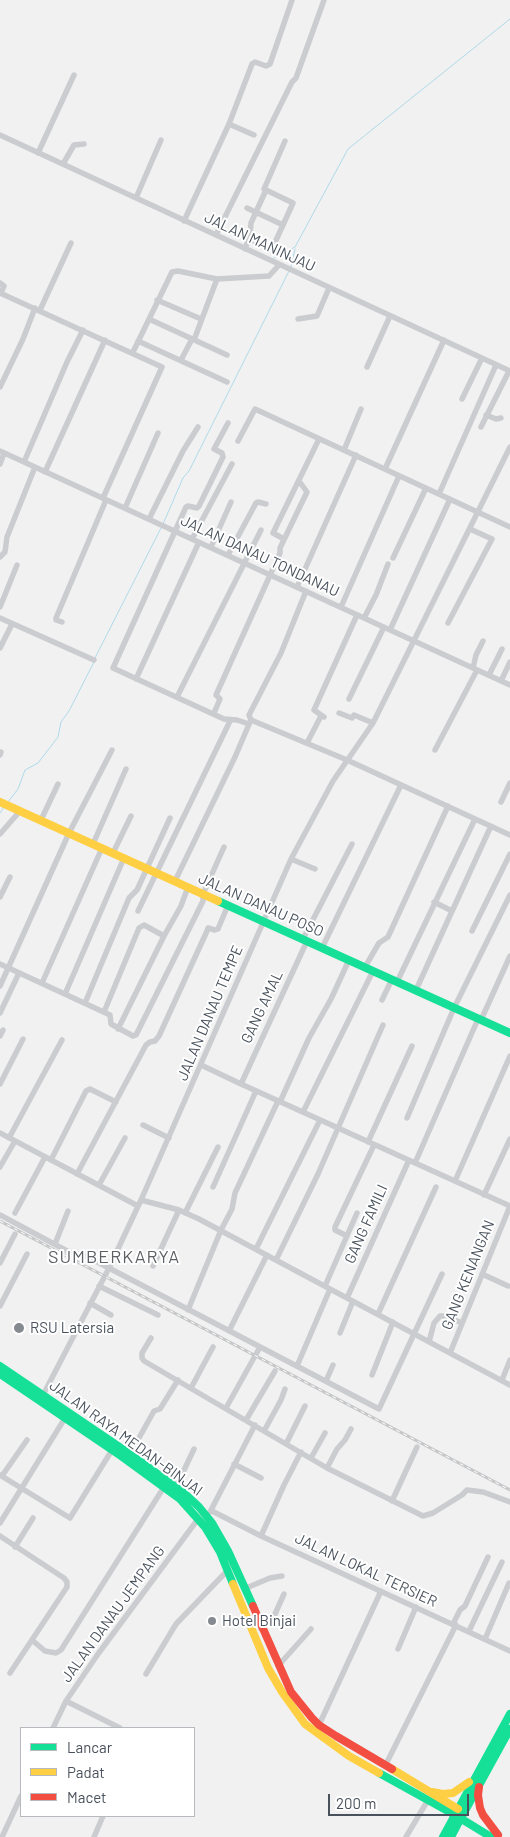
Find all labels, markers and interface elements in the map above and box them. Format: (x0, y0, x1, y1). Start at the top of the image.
street label: JALAN MANINJAU (202, 208, 318, 276)
street label: JALAN DANAU TONDANAU (178, 511, 342, 601)
street label: JALAN DANAU POSO (196, 869, 326, 941)
street label: JALAN DANAU TEMPE (173, 943, 247, 1083)
street label: GANG AMAL (237, 968, 287, 1046)
street label: GANG FAMILI (341, 1182, 391, 1266)
street label: GANG KENANGAN (438, 1218, 498, 1332)
district label: SUMBERKARYA (47, 1246, 181, 1268)
place label: RSU Latersia (30, 1319, 114, 1337)
marker: RSU Latersia (12, 1321, 26, 1335)
street label: JALAN RAYA MEDAN-BINJAI (46, 1376, 206, 1500)
street label: JALAN LOKAL TERSIER (292, 1529, 440, 1611)
street label: JALAN DANAU JEMPANG (57, 1542, 169, 1686)
place label: Hotel Binjai (222, 1612, 296, 1630)
marker: Hotel Binjai (206, 1615, 218, 1627)
legend (20, 1727, 195, 1817)
text: Lancar (67, 1738, 112, 1756)
text: Padat (67, 1763, 105, 1781)
scale bar (330, 1784, 471, 1816)
text: Macet (67, 1788, 107, 1806)
text: 200 m (336, 1794, 376, 1812)

